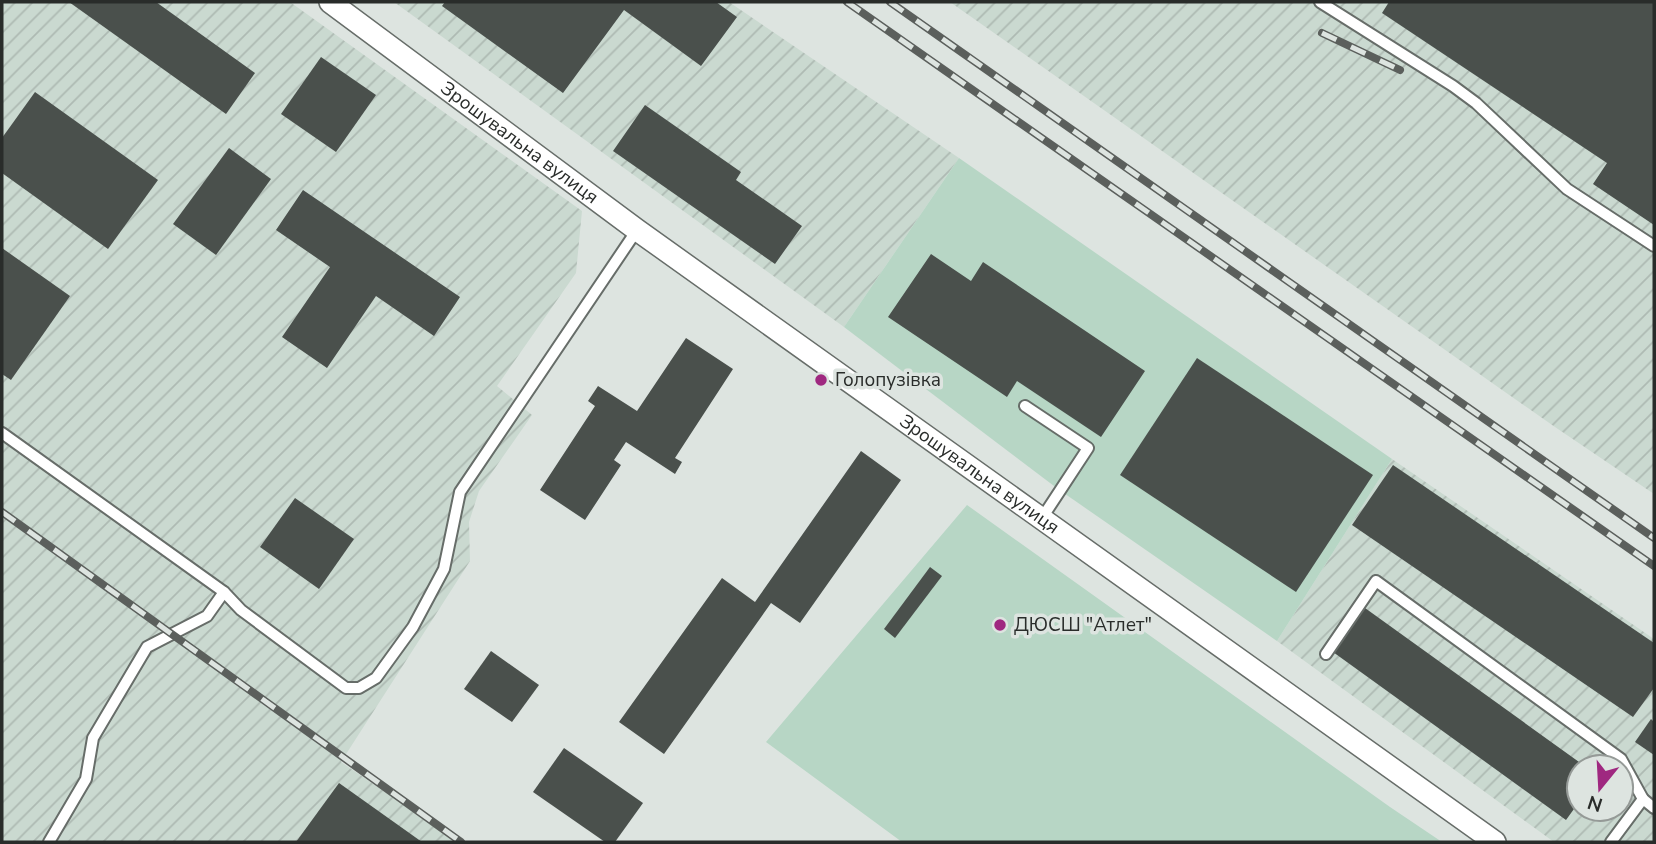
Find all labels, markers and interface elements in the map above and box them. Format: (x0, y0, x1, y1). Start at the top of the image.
street label: Зрошувальна вулиця (435, 75, 604, 210)
place label: Голопузівка (835, 367, 941, 393)
marker: Голопузівка (813, 372, 829, 388)
street label: Зрошувальна вулиця (894, 408, 1065, 540)
place label: ДЮСШ "Атлет" (1014, 612, 1152, 638)
marker: ДЮСШ "Атлет" (992, 617, 1008, 633)
north arrow (1565, 753, 1635, 823)
text: N (1584, 789, 1606, 818)

